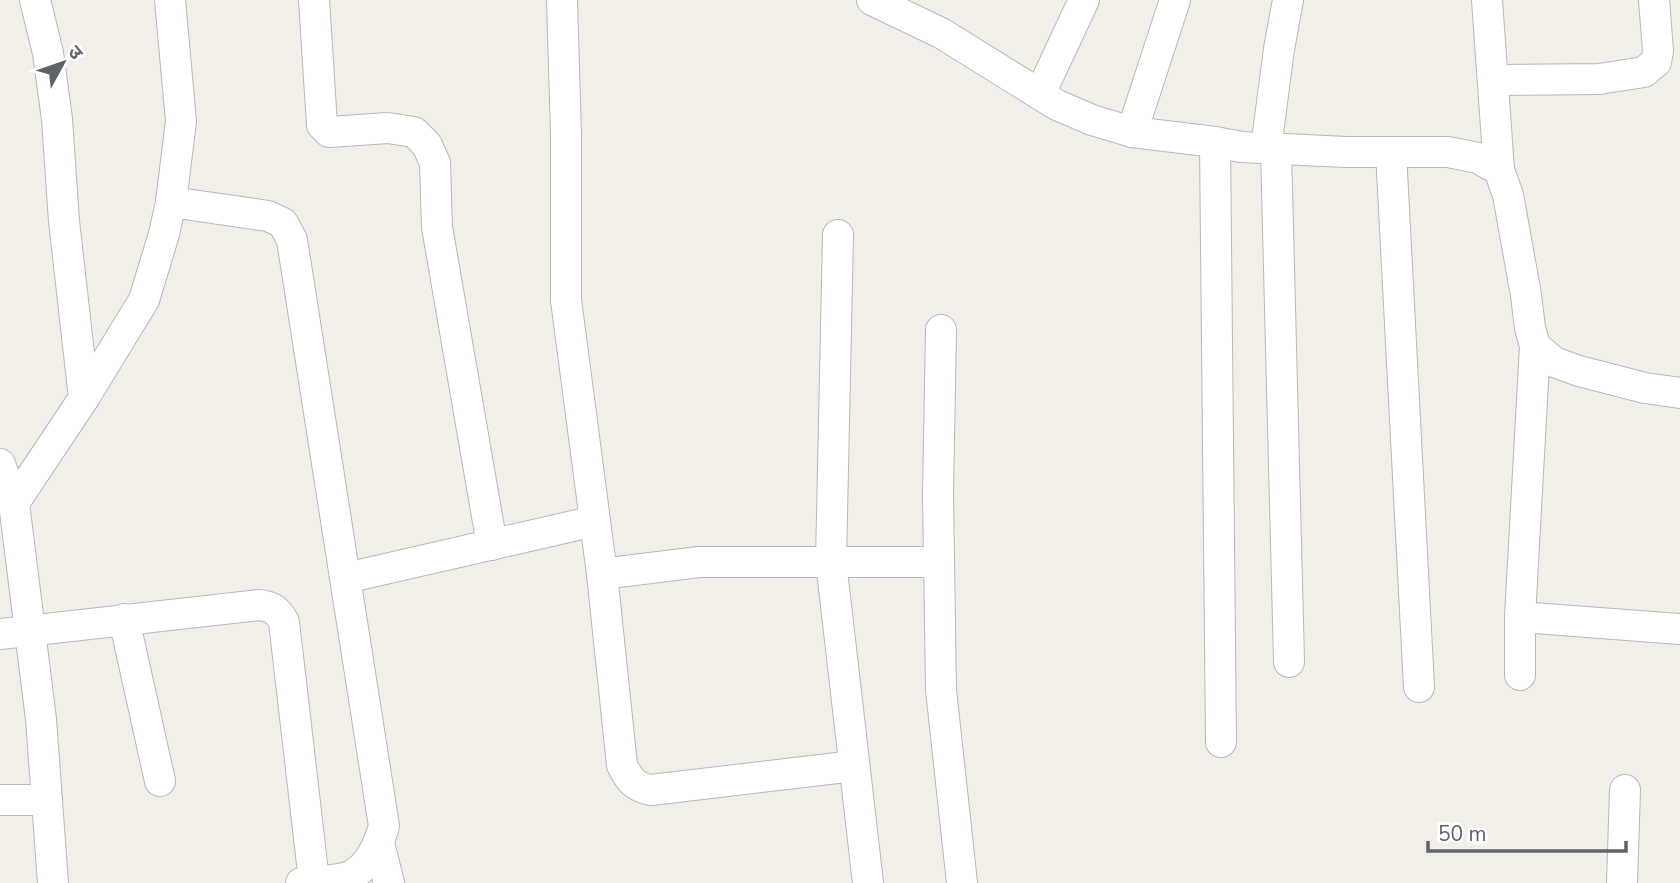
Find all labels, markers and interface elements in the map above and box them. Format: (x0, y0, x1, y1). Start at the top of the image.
north arrow (28, 28, 98, 98)
text: उ (62, 40, 89, 66)
scale bar (1428, 810, 1626, 854)
text: 50 m (1438, 820, 1487, 848)

